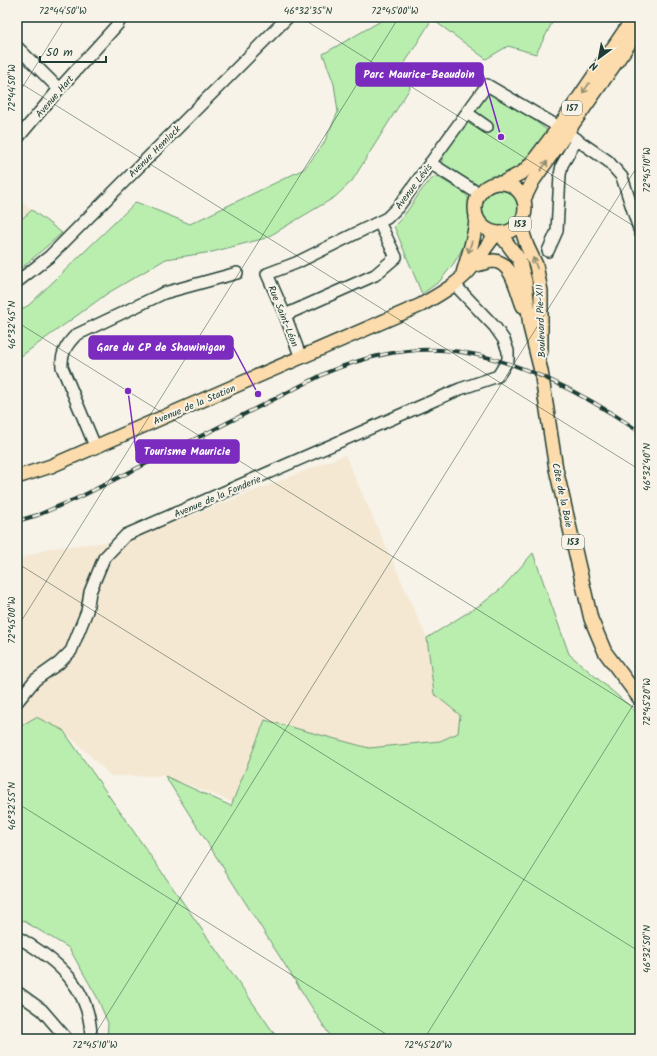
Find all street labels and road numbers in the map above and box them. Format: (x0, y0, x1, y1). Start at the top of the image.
street label: Avenue Hart (32, 72, 78, 122)
road number: 157 (562, 101, 582, 115)
street label: Avenue Hemlock (125, 122, 185, 182)
street label: Avenue Lévis (391, 160, 437, 213)
road number: 153 (509, 217, 531, 231)
street label: Rue Saint-Léon (263, 283, 303, 350)
street label: Boulevard Pie-XII (532, 284, 550, 358)
street label: Avenue de la Station (151, 380, 238, 429)
street label: Côte de la Baie (547, 462, 577, 529)
street label: Avenue de la Fonderie (172, 471, 264, 522)
road number: 153 (562, 535, 584, 549)

